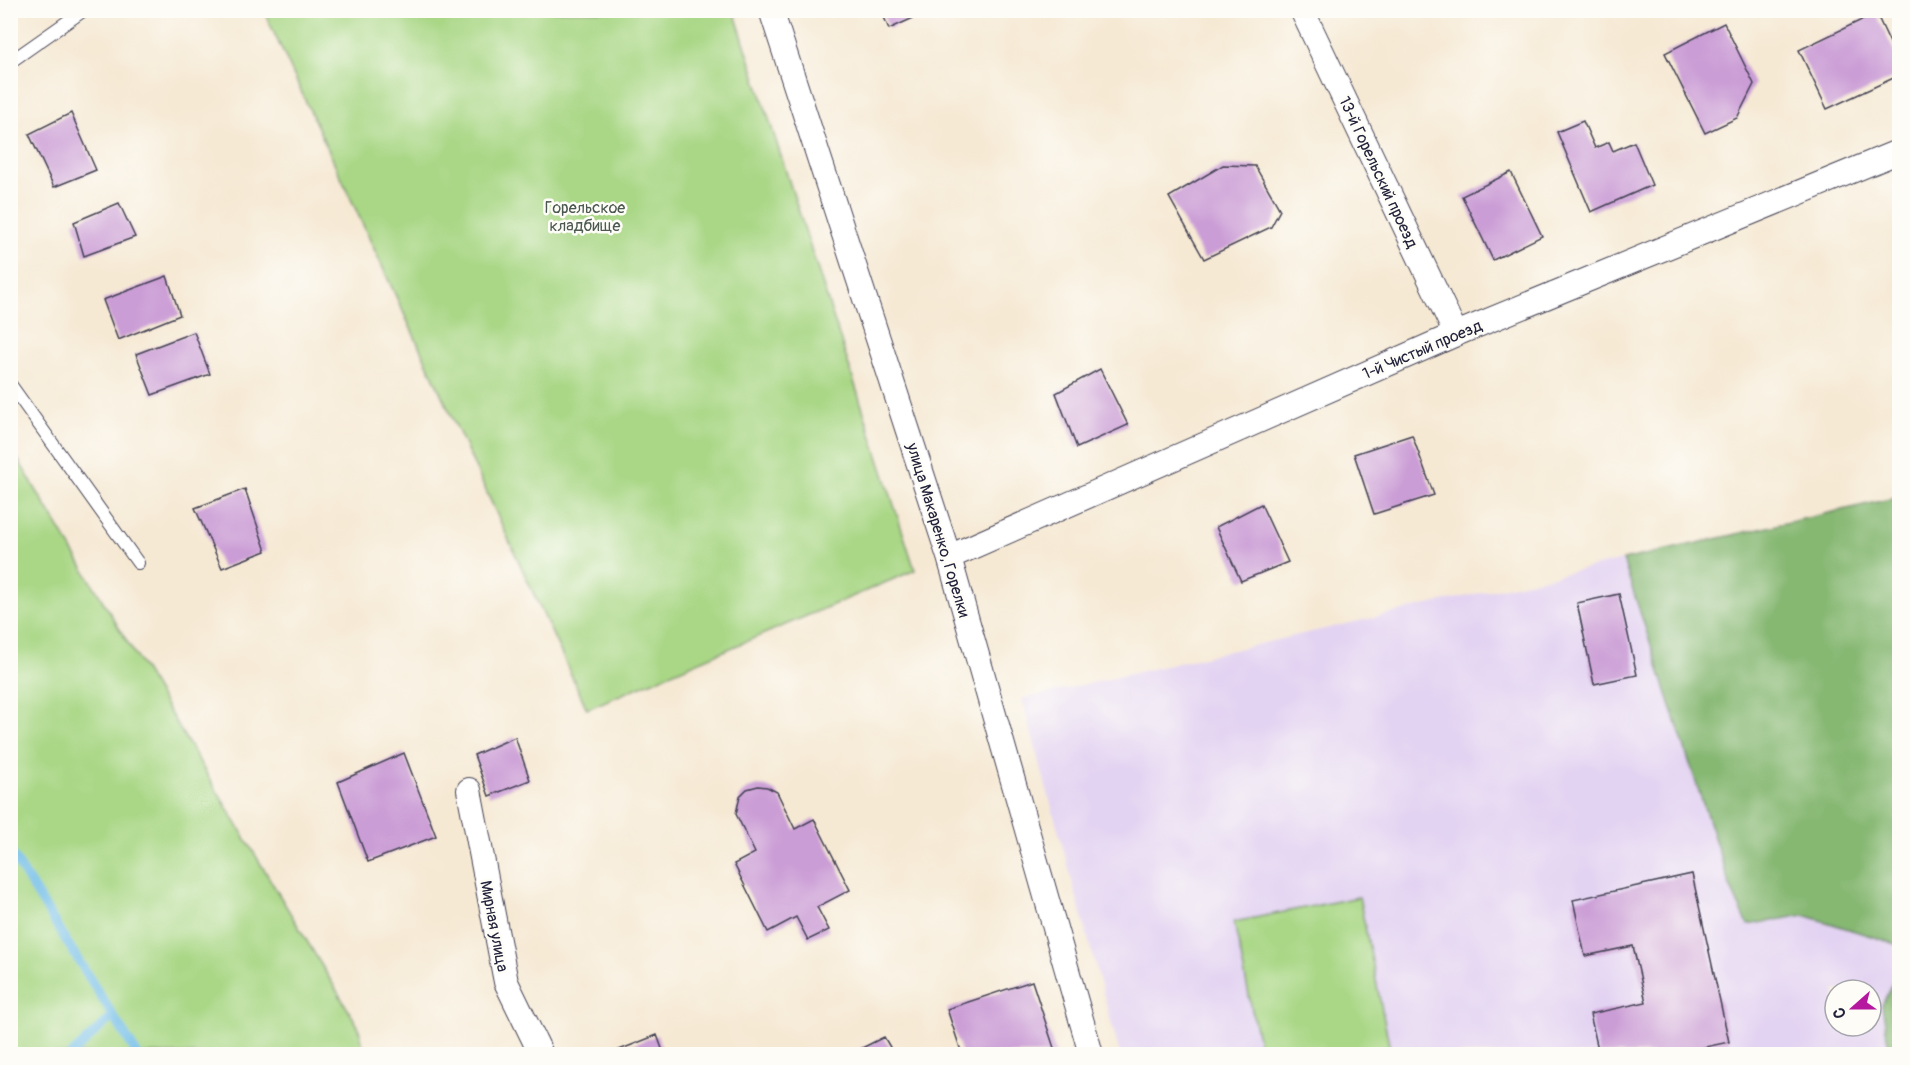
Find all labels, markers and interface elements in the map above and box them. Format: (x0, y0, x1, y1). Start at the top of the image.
street label: 13-й Горельский проезд (1334, 94, 1422, 252)
park label: Горельское кладбище (545, 198, 625, 236)
street label: 1-й Чистый проезд (1360, 316, 1485, 384)
street label: улица Макаренко, Горелки (902, 440, 974, 620)
street label: Мирная улица (475, 879, 513, 973)
north arrow (1823, 978, 1883, 1038)
text: С (1829, 1005, 1851, 1021)

